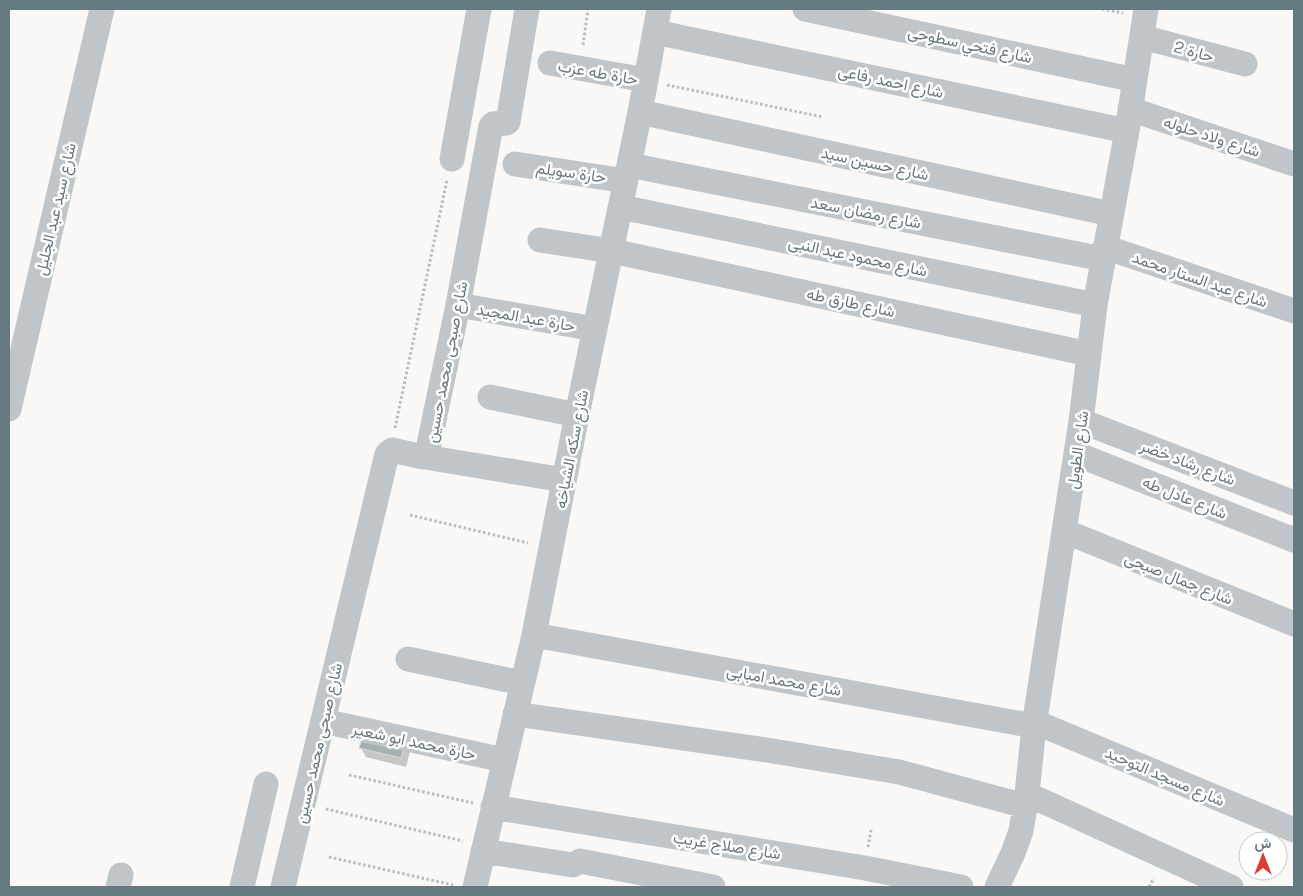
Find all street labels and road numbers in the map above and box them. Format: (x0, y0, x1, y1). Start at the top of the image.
street label: شارع فتحي سطوحى (905, 21, 1034, 71)
street label: حارة 2 (1172, 36, 1216, 67)
street label: حارة طه عزب (556, 55, 640, 90)
street label: شارع احمد رفاعى (836, 60, 945, 104)
street label: شارع ولاد حلوله (1161, 111, 1263, 163)
street label: شارع سيد عبد الجليل (30, 141, 82, 278)
street label: شارع حسين سيد (819, 142, 931, 186)
street label: حارة سويلم (534, 157, 608, 188)
street label: شارع رمضان سعد (809, 191, 923, 234)
street label: شارع محمود عبد النبى (786, 232, 929, 282)
street label: شارع عبد الستار محمد (1129, 246, 1270, 313)
street label: شارع صبحى محمد حسين (421, 280, 473, 445)
street label: شارع طارق طه (805, 283, 897, 323)
street label: حارة عبد المجيد (475, 298, 577, 337)
street label: شارع سكه الشياخه (550, 388, 594, 510)
street label: شارع الطويل (1062, 410, 1094, 491)
street label: شارع رشاد خضر (1136, 434, 1238, 491)
street label: شارع عادل طه (1139, 471, 1230, 525)
street label: شارع جمال صبحى (1121, 547, 1236, 611)
street label: شارع محمد امبابى (725, 660, 843, 702)
street label: شارع صبحى محمد حسين (290, 661, 348, 826)
street label: حارة محمد ابو شعير (349, 718, 478, 765)
street label: شارع مسجد التوحيد (1101, 742, 1228, 812)
street label: شارع صلاح غريب (672, 827, 782, 865)

